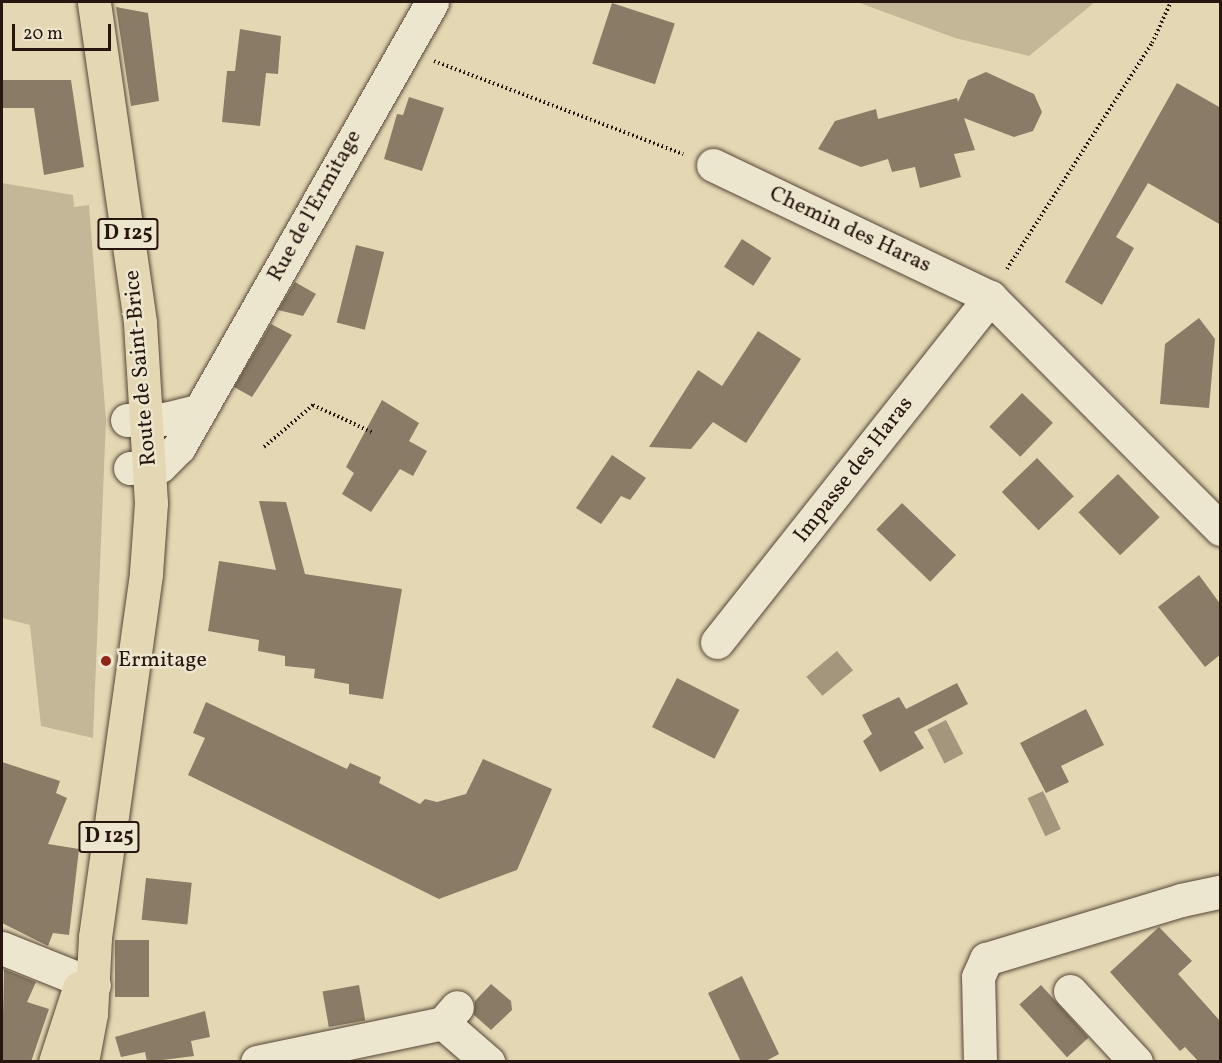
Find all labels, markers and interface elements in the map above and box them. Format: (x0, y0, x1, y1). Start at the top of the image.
scale bar (15, 12, 114, 50)
text: 20 m (23, 22, 63, 47)
street label: Rue de l'Ermitage (262, 126, 368, 286)
street label: Chemin des Haras (765, 181, 935, 279)
road number: D 125 (96, 216, 160, 252)
street label: Route de Saint-Brice (119, 269, 163, 467)
street label: Impasse des Haras (789, 392, 919, 548)
place label: Ermitage (118, 648, 207, 674)
marker: Ermitage (99, 654, 113, 668)
road number: D 125 (78, 819, 140, 855)

